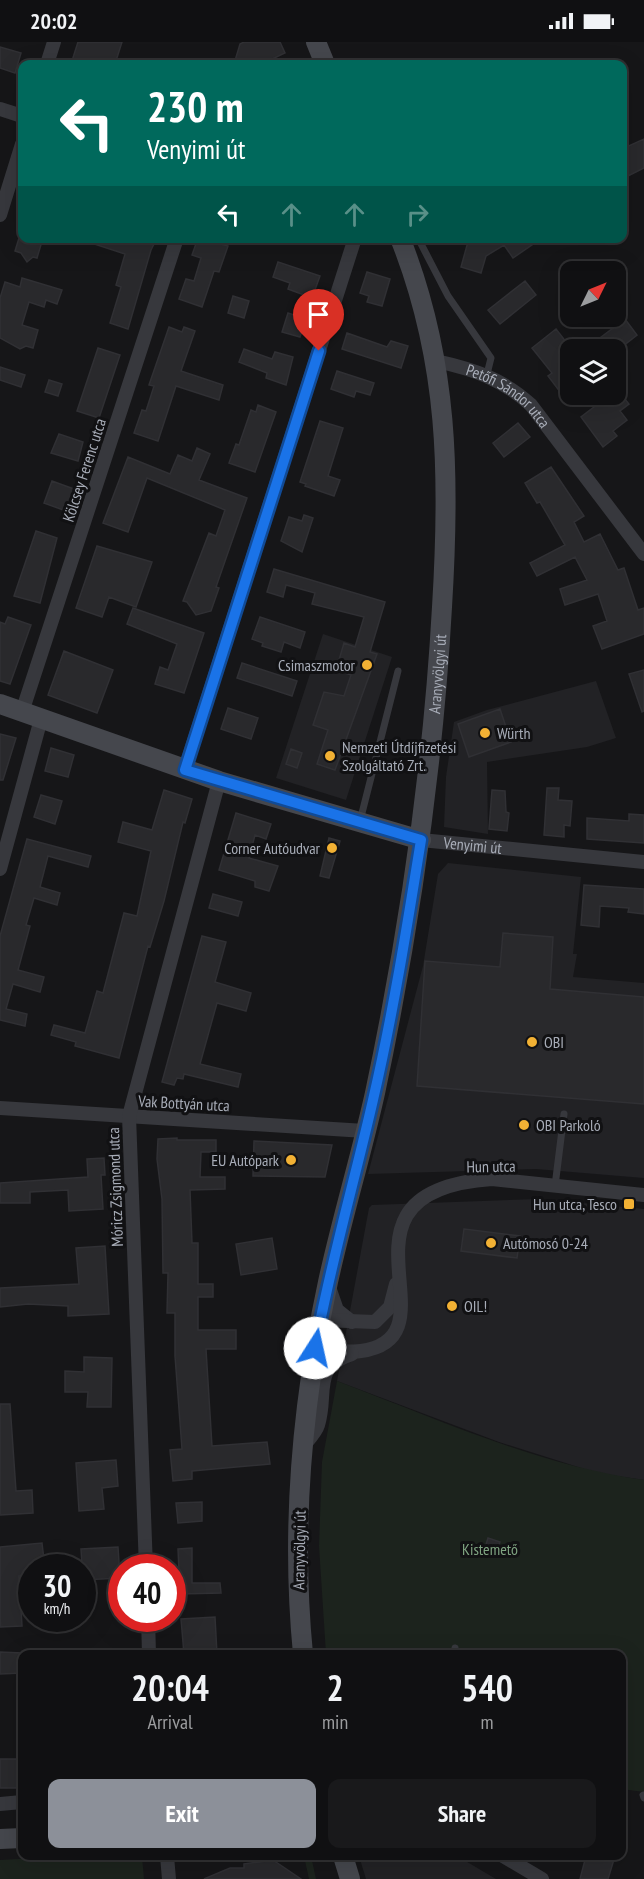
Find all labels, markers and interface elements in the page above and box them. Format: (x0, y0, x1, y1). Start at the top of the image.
text: 20:02 (30, 7, 78, 35)
text: 230 m (147, 79, 244, 134)
icon: left (48, 84, 126, 162)
text: Venyimi út (147, 132, 246, 166)
icon: left (212, 198, 245, 231)
icon: ahead (275, 198, 308, 231)
icon: ahead (338, 198, 371, 231)
icon: right (401, 198, 434, 231)
north arrow (560, 261, 626, 327)
map controls (560, 261, 626, 405)
pin (293, 289, 344, 351)
icon: arrive (302, 298, 335, 331)
button: layers (560, 339, 626, 405)
street label: Petőfi Sándor utca (464, 359, 555, 432)
street label: Kölcsey Ferenc utca (58, 416, 110, 524)
street label: Aranyvölgyi út (424, 633, 450, 715)
place label: Csimaszmotor (278, 655, 356, 675)
marker: Csimaszmotor (360, 658, 374, 672)
place label: Würth (497, 723, 531, 743)
marker: Würth (478, 726, 492, 740)
place label: Nemzeti Útdíjfizetési Szolgáltató Zrt. (342, 737, 457, 775)
marker: Nemzeti Útdíjfizetési Szolgáltató Zrt. (323, 749, 337, 763)
street label: Venyimi út (442, 832, 503, 858)
place label: Corner Autóudvar (224, 838, 321, 858)
marker: Corner Autóudvar (325, 841, 339, 855)
place label: OBI (544, 1032, 564, 1052)
marker: OBI (525, 1035, 539, 1049)
street label: Vak Bottyán utca (137, 1091, 230, 1115)
place label: OBI Parkoló (536, 1115, 601, 1135)
marker: OBI Parkoló (517, 1118, 531, 1132)
street label: Móricz Zsigmond utca (103, 1127, 127, 1247)
place label: EU Autópark (211, 1150, 280, 1170)
marker: EU Autópark (284, 1153, 298, 1167)
street label: Hun utca (466, 1156, 516, 1176)
place label: Hun utca, Tesco (533, 1194, 617, 1214)
marker: Hun utca, Tesco (622, 1197, 636, 1211)
place label: Autómosó 0-24 (503, 1233, 588, 1253)
marker: Autómosó 0-24 (484, 1236, 498, 1250)
place label: OIL! (464, 1296, 487, 1316)
marker: OIL! (445, 1299, 459, 1313)
position arrow (283, 1316, 347, 1380)
street label: Aranyvölgyi út (288, 1509, 310, 1590)
park label: Kistemető (462, 1539, 518, 1559)
speed limit sign: 40 (108, 1554, 186, 1632)
text: 30 (43, 1566, 71, 1605)
text: km/h (44, 1599, 70, 1618)
text: 20:04 (131, 1664, 209, 1711)
text: 2 (326, 1664, 344, 1711)
text: 540 (461, 1664, 513, 1711)
text: Arrival (147, 1709, 193, 1735)
text: min (322, 1709, 348, 1735)
text: m (481, 1709, 494, 1735)
button: Exit (48, 1779, 316, 1848)
button: Share (328, 1779, 596, 1848)

